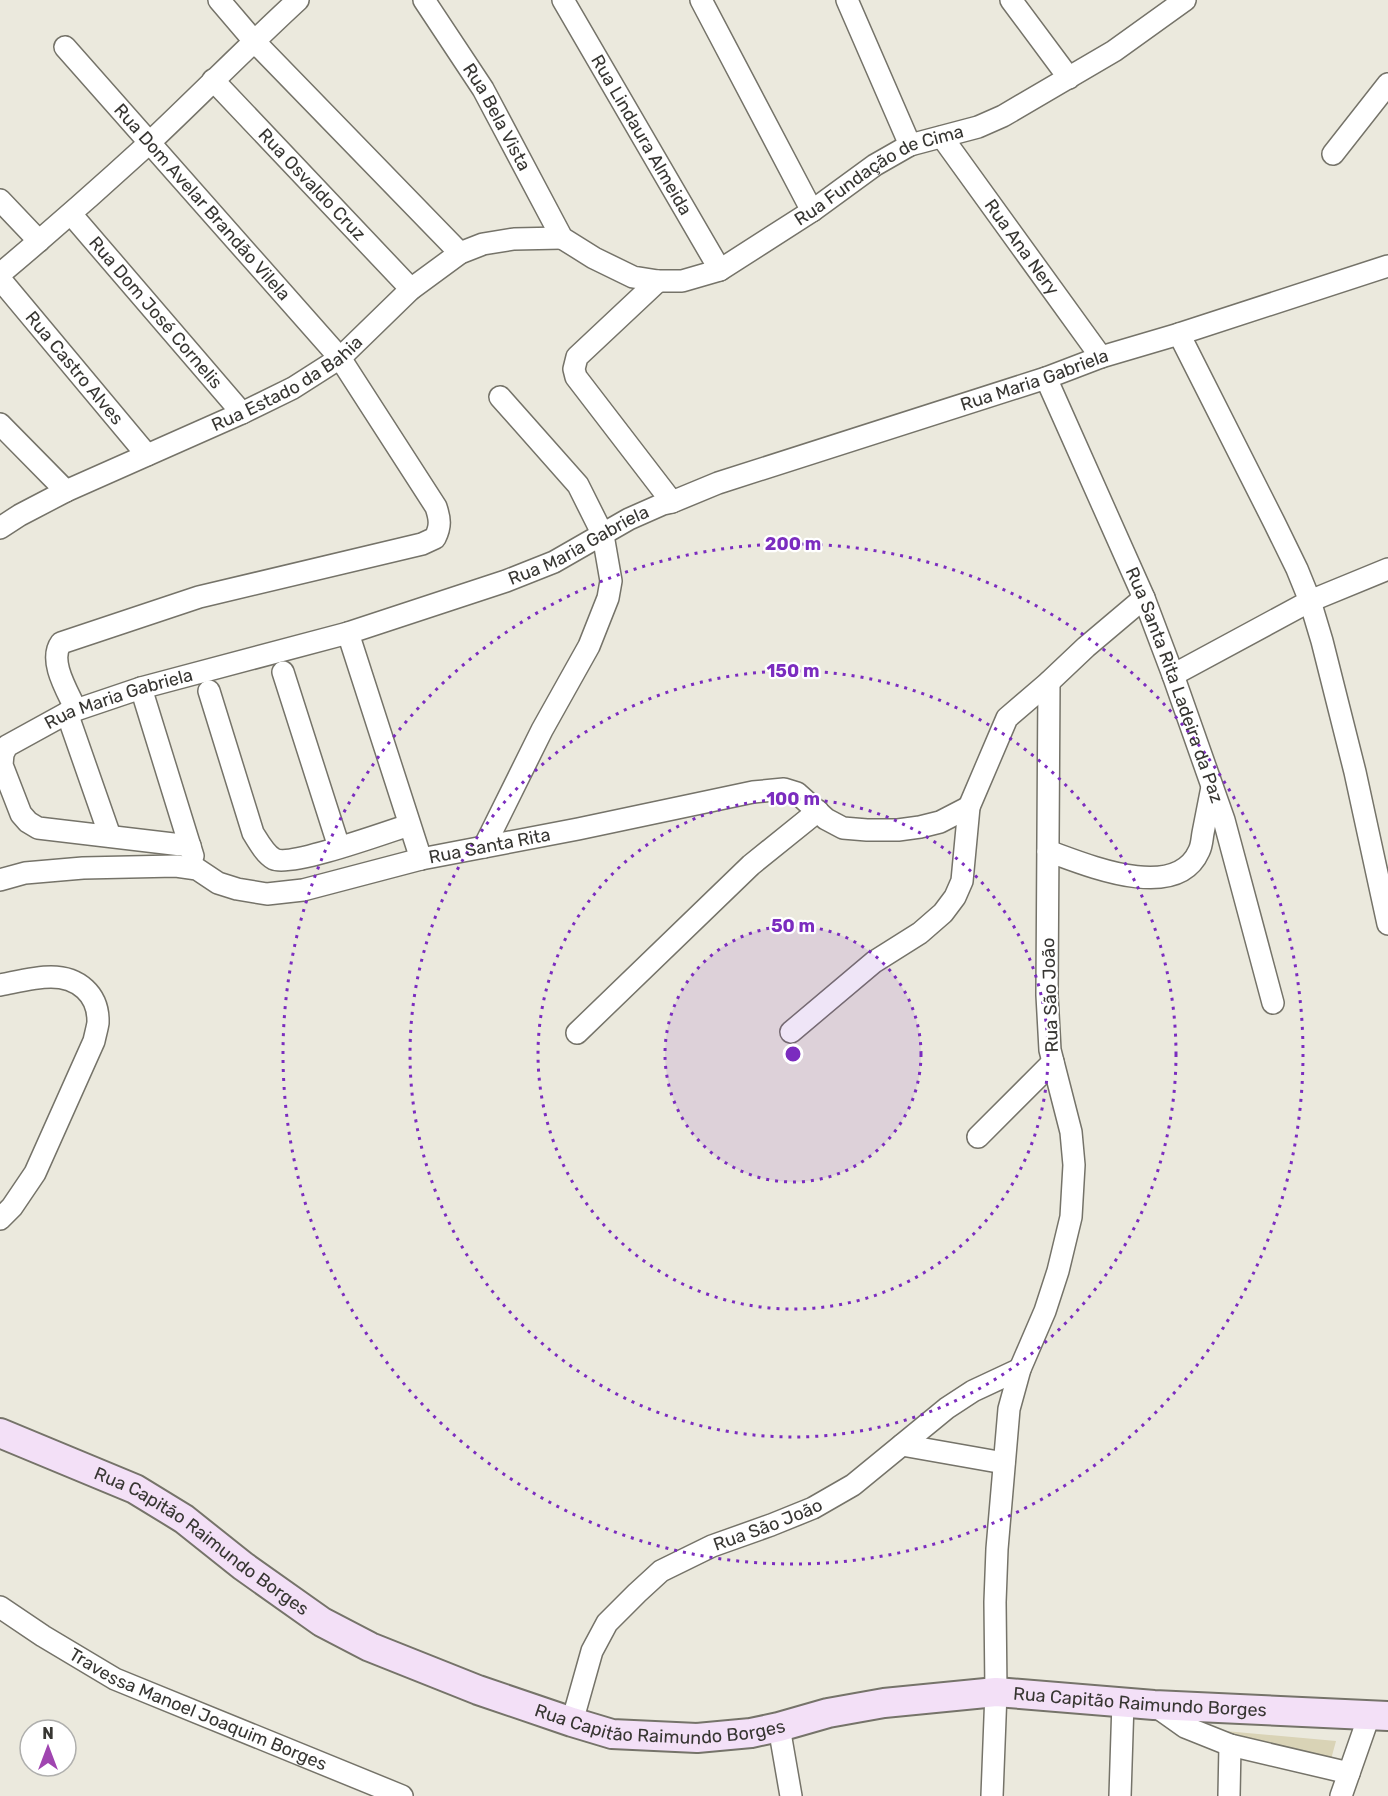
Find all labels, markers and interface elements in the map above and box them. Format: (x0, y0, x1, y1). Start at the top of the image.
street label: Rua Lindaura Almeida (586, 51, 697, 219)
street label: Rua Bela Vista (458, 59, 535, 175)
street label: Rua Dom Avelar Brandão Vilela (109, 99, 295, 305)
street label: Rua Fundação de Cima (790, 120, 966, 230)
street label: Rua Osvaldo Cruz (254, 124, 370, 245)
street label: Rua Ana Nery (980, 195, 1064, 300)
street label: Rua Dom José Cornelis (84, 232, 227, 393)
street label: Rua Castro Alves (21, 307, 128, 429)
street label: Rua Estado da Bahia (208, 331, 367, 436)
street label: Rua Maria Gabriela (958, 344, 1111, 416)
street label: Rua Maria Gabriela (505, 501, 652, 590)
text: 200 m (765, 533, 821, 555)
street label: Rua Santa Rita Ladeira da Paz (1121, 564, 1228, 806)
text: 150 m (766, 660, 820, 682)
street label: Rua Maria Gabriela (41, 664, 195, 734)
text: 100 m (766, 788, 820, 810)
street label: Rua Santa Rita (427, 824, 552, 868)
text: 50 m (771, 915, 815, 937)
street label: Rua São João (1037, 937, 1063, 1053)
centre of rings (783, 1044, 803, 1064)
street label: Rua Capitão Raimundo Borges (91, 1462, 313, 1620)
street label: Rua São João (710, 1494, 826, 1556)
street label: Travessa Manoel Joaquim Borges (65, 1643, 330, 1775)
street label: Rua Capitão Raimundo Borges (1012, 1682, 1267, 1721)
street label: Rua Capitão Raimundo Borges (532, 1699, 788, 1749)
north arrow (18, 1718, 78, 1778)
text: N (42, 1724, 54, 1743)

